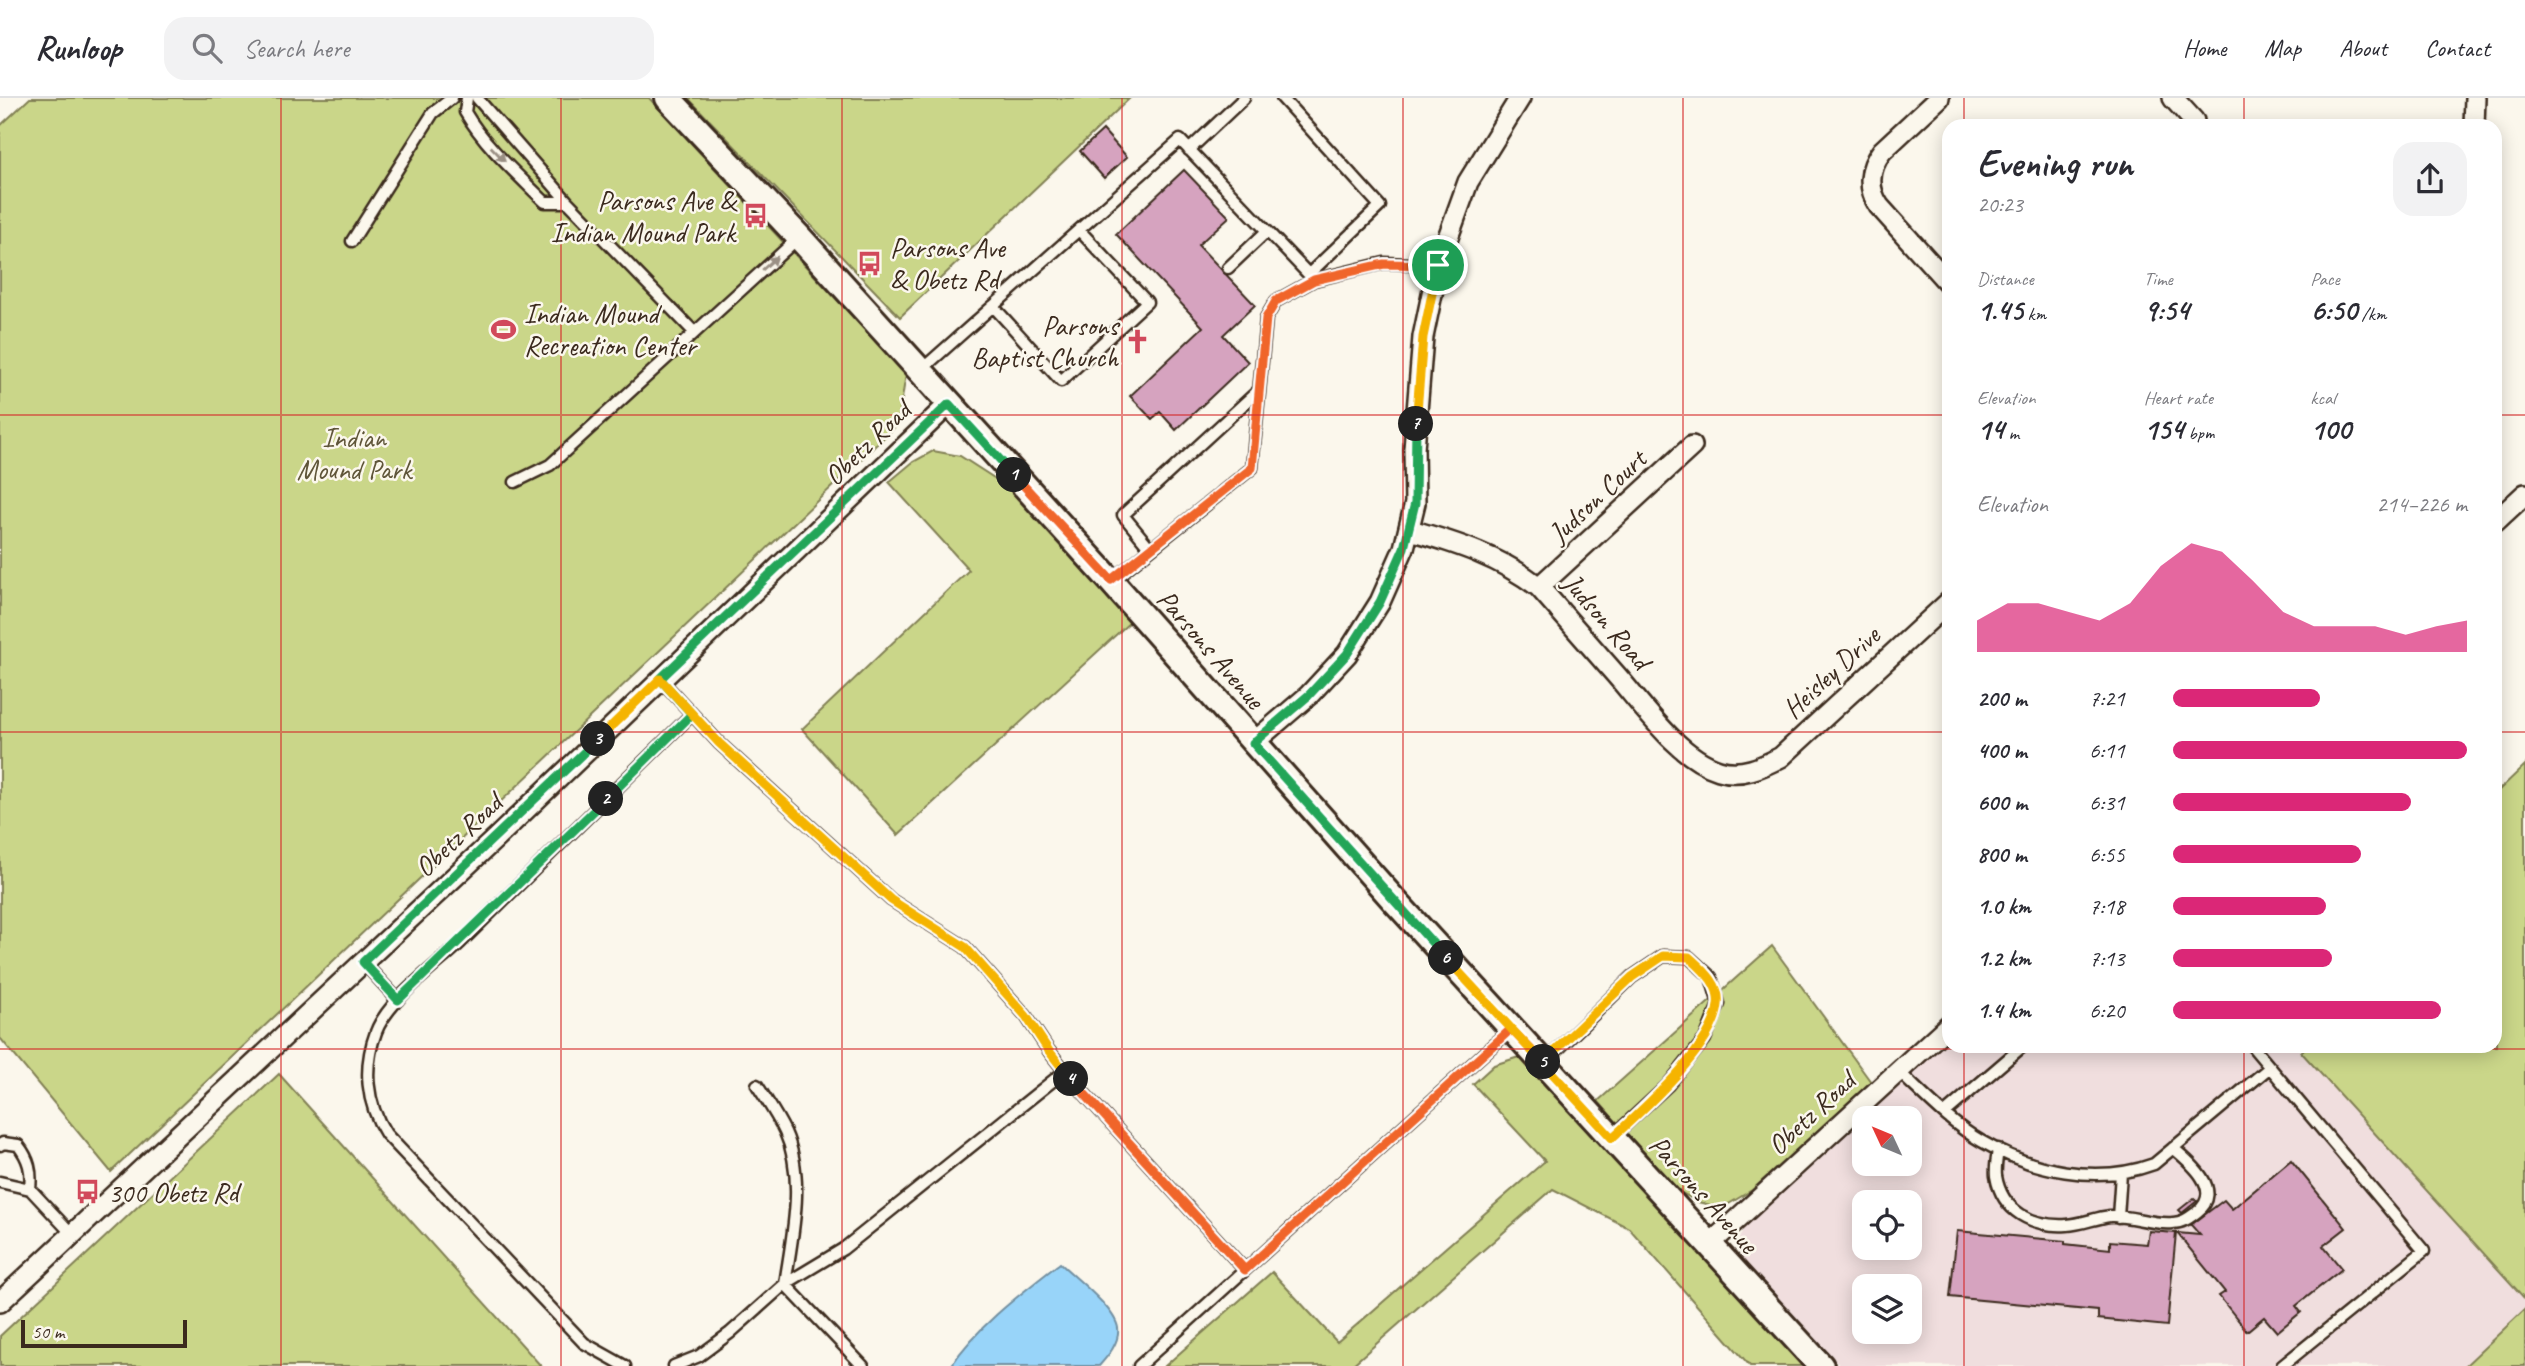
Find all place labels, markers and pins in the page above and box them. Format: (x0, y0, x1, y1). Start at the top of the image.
place label: Parsons Ave & Indian Mound Park (551, 183, 738, 250)
bus stop icon: Parsons Ave & Indian Mound Park (741, 202, 769, 230)
place label: Parsons Ave & Obetz Rd (890, 230, 1007, 297)
pin (1408, 235, 1468, 295)
bus stop icon: Parsons Ave & Obetz Rd (856, 249, 884, 277)
place label: Indian Mound Recreation Center (524, 296, 699, 363)
place label: Parsons Baptist Church (972, 308, 1120, 375)
sports icon: Indian Mound Recreation Center (490, 315, 518, 343)
church icon: Parsons Baptist Church (1124, 327, 1152, 355)
pin: 7 (1398, 406, 1434, 442)
pin: 1 (996, 458, 1032, 492)
pin: 3 (580, 722, 616, 756)
pin: 2 (588, 782, 624, 816)
pin: 6 (1428, 940, 1464, 976)
pin: 5 (1526, 1044, 1560, 1080)
pin: 4 (1054, 1062, 1088, 1096)
place label: 300 Obetz Rd (108, 1175, 242, 1210)
bus stop icon: 300 Obetz Rd (74, 1178, 102, 1206)

